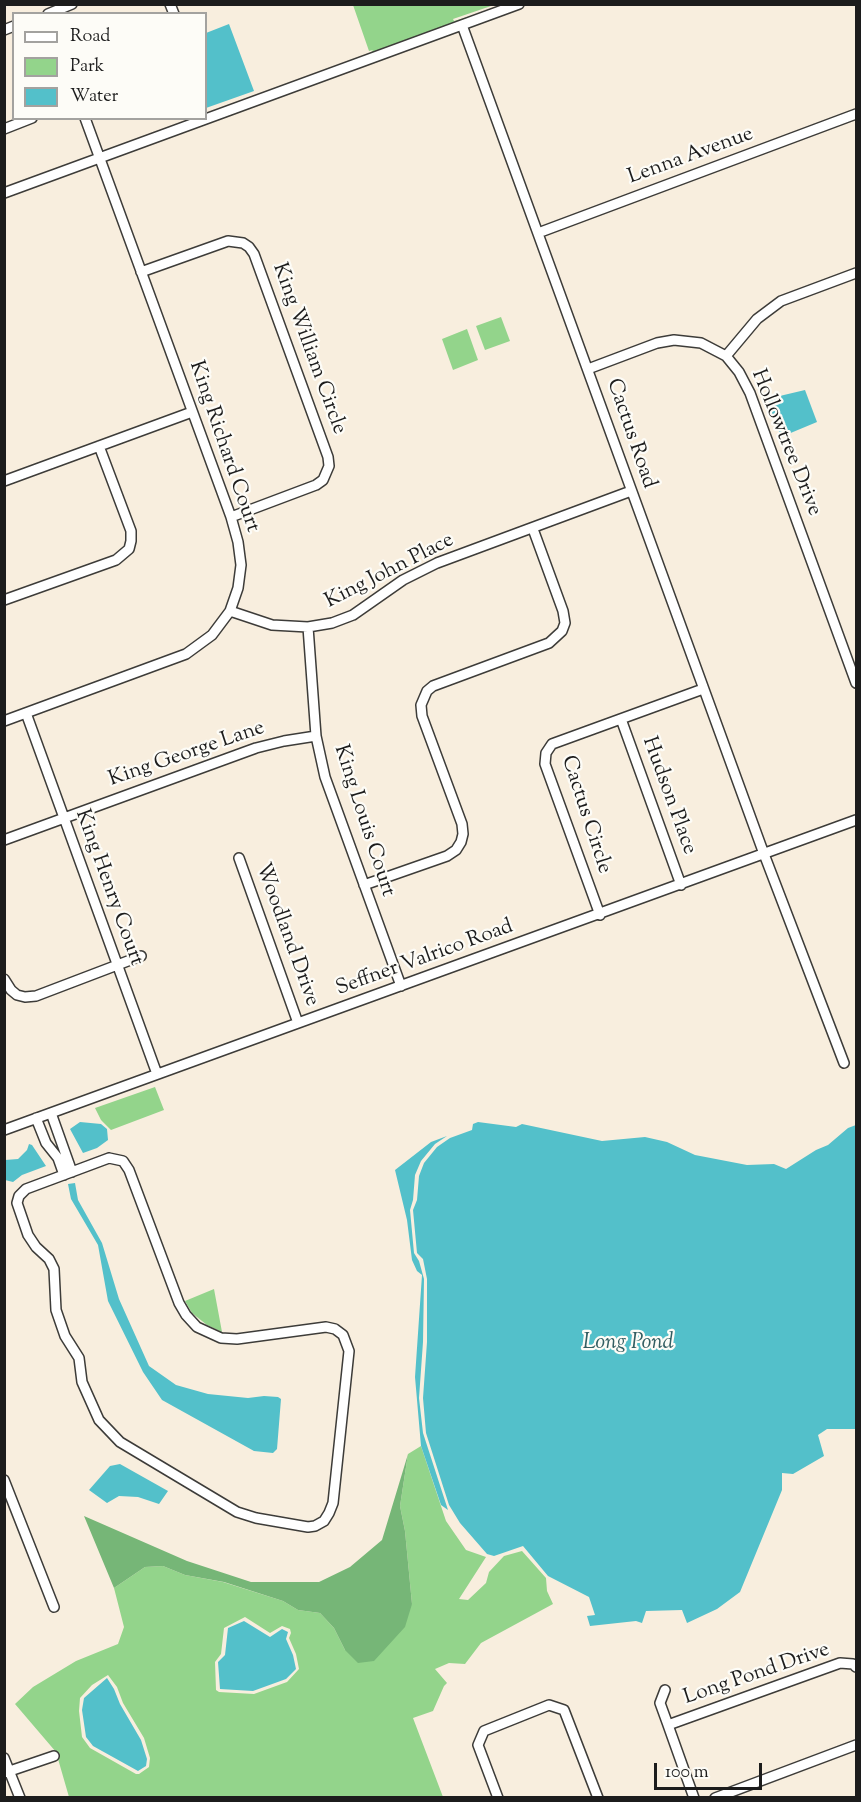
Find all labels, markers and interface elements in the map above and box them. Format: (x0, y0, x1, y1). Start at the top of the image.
legend (12, 12, 207, 120)
text: Road (70, 24, 110, 50)
text: Park (70, 54, 104, 80)
text: Water (70, 84, 118, 110)
street label: Lenna Avenue (625, 123, 757, 191)
street label: King William Circle (265, 260, 351, 438)
street label: King Richard Court (182, 358, 264, 536)
street label: Hollowtree Drive (744, 366, 826, 520)
street label: Cactus Road (599, 376, 661, 492)
street label: King John Place (321, 529, 459, 615)
street label: King George Lane (106, 717, 268, 793)
street label: Hudson Place (635, 734, 701, 858)
street label: King Louis Court (327, 742, 399, 900)
street label: Cactus Circle (554, 753, 616, 877)
street label: King Henry Court (68, 806, 148, 970)
street label: Woodland Drive (248, 860, 324, 1010)
street label: Seffner Valrico Road (333, 915, 517, 1003)
water label: Long Pond (582, 1331, 674, 1357)
street label: Long Pond Drive (681, 1638, 833, 1712)
scale bar (657, 1751, 765, 1789)
text: 100 m (665, 1760, 709, 1786)

